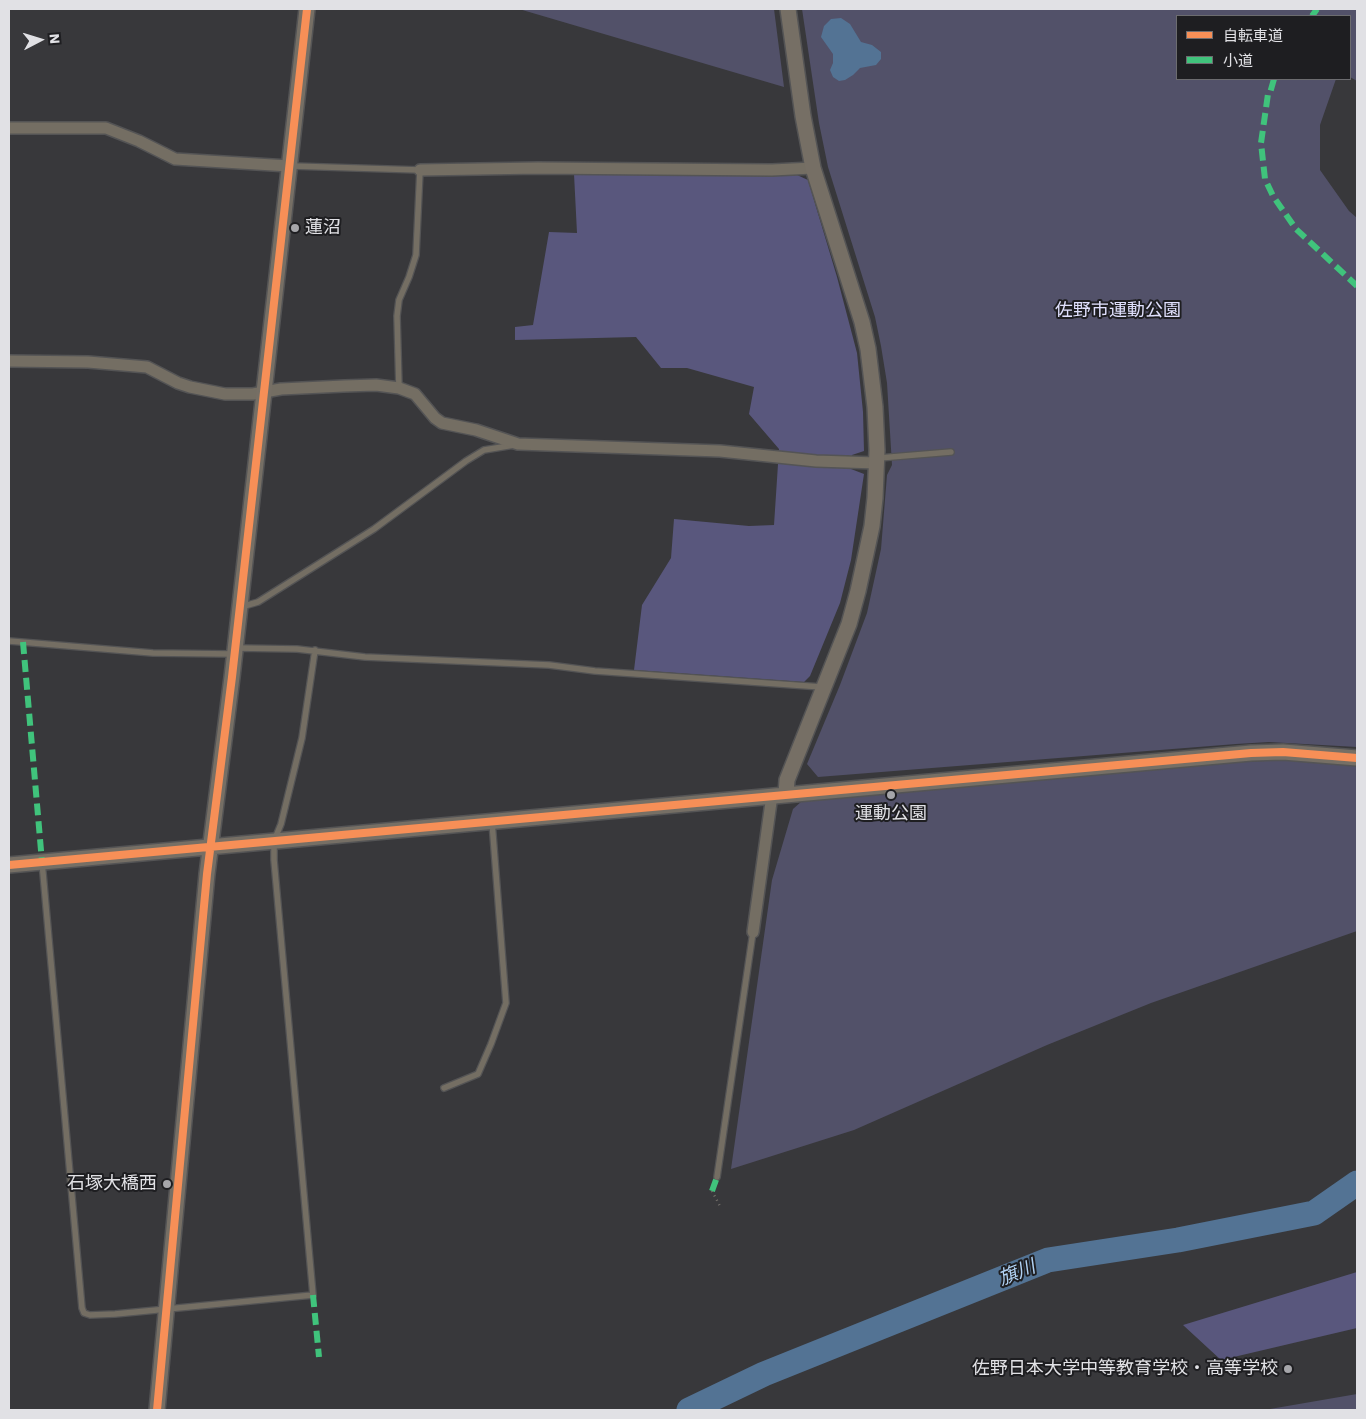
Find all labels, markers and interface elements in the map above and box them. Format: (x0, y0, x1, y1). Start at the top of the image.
north arrow (15, 15, 65, 65)
legend (1176, 15, 1351, 80)
text: 自転車道 (1223, 27, 1283, 45)
text: N (47, 33, 63, 45)
text: 小道 (1223, 52, 1253, 70)
place label: 蓮沼 (305, 217, 341, 239)
marker: 蓮沼 (289, 222, 301, 234)
park label: 佐野市運動公園 (1055, 300, 1181, 322)
marker: 運動公園 (885, 789, 897, 801)
place label: 運動公園 (855, 803, 927, 825)
place label: 石塚大橋西 (67, 1173, 157, 1195)
marker: 石塚大橋西 (161, 1178, 173, 1190)
water label: 旗川 (995, 1255, 1039, 1291)
place label: 佐野日本大学中等教育学校・高等学校 (972, 1358, 1278, 1380)
marker: 佐野日本大学中等教育学校・高等学校 (1282, 1363, 1294, 1375)

